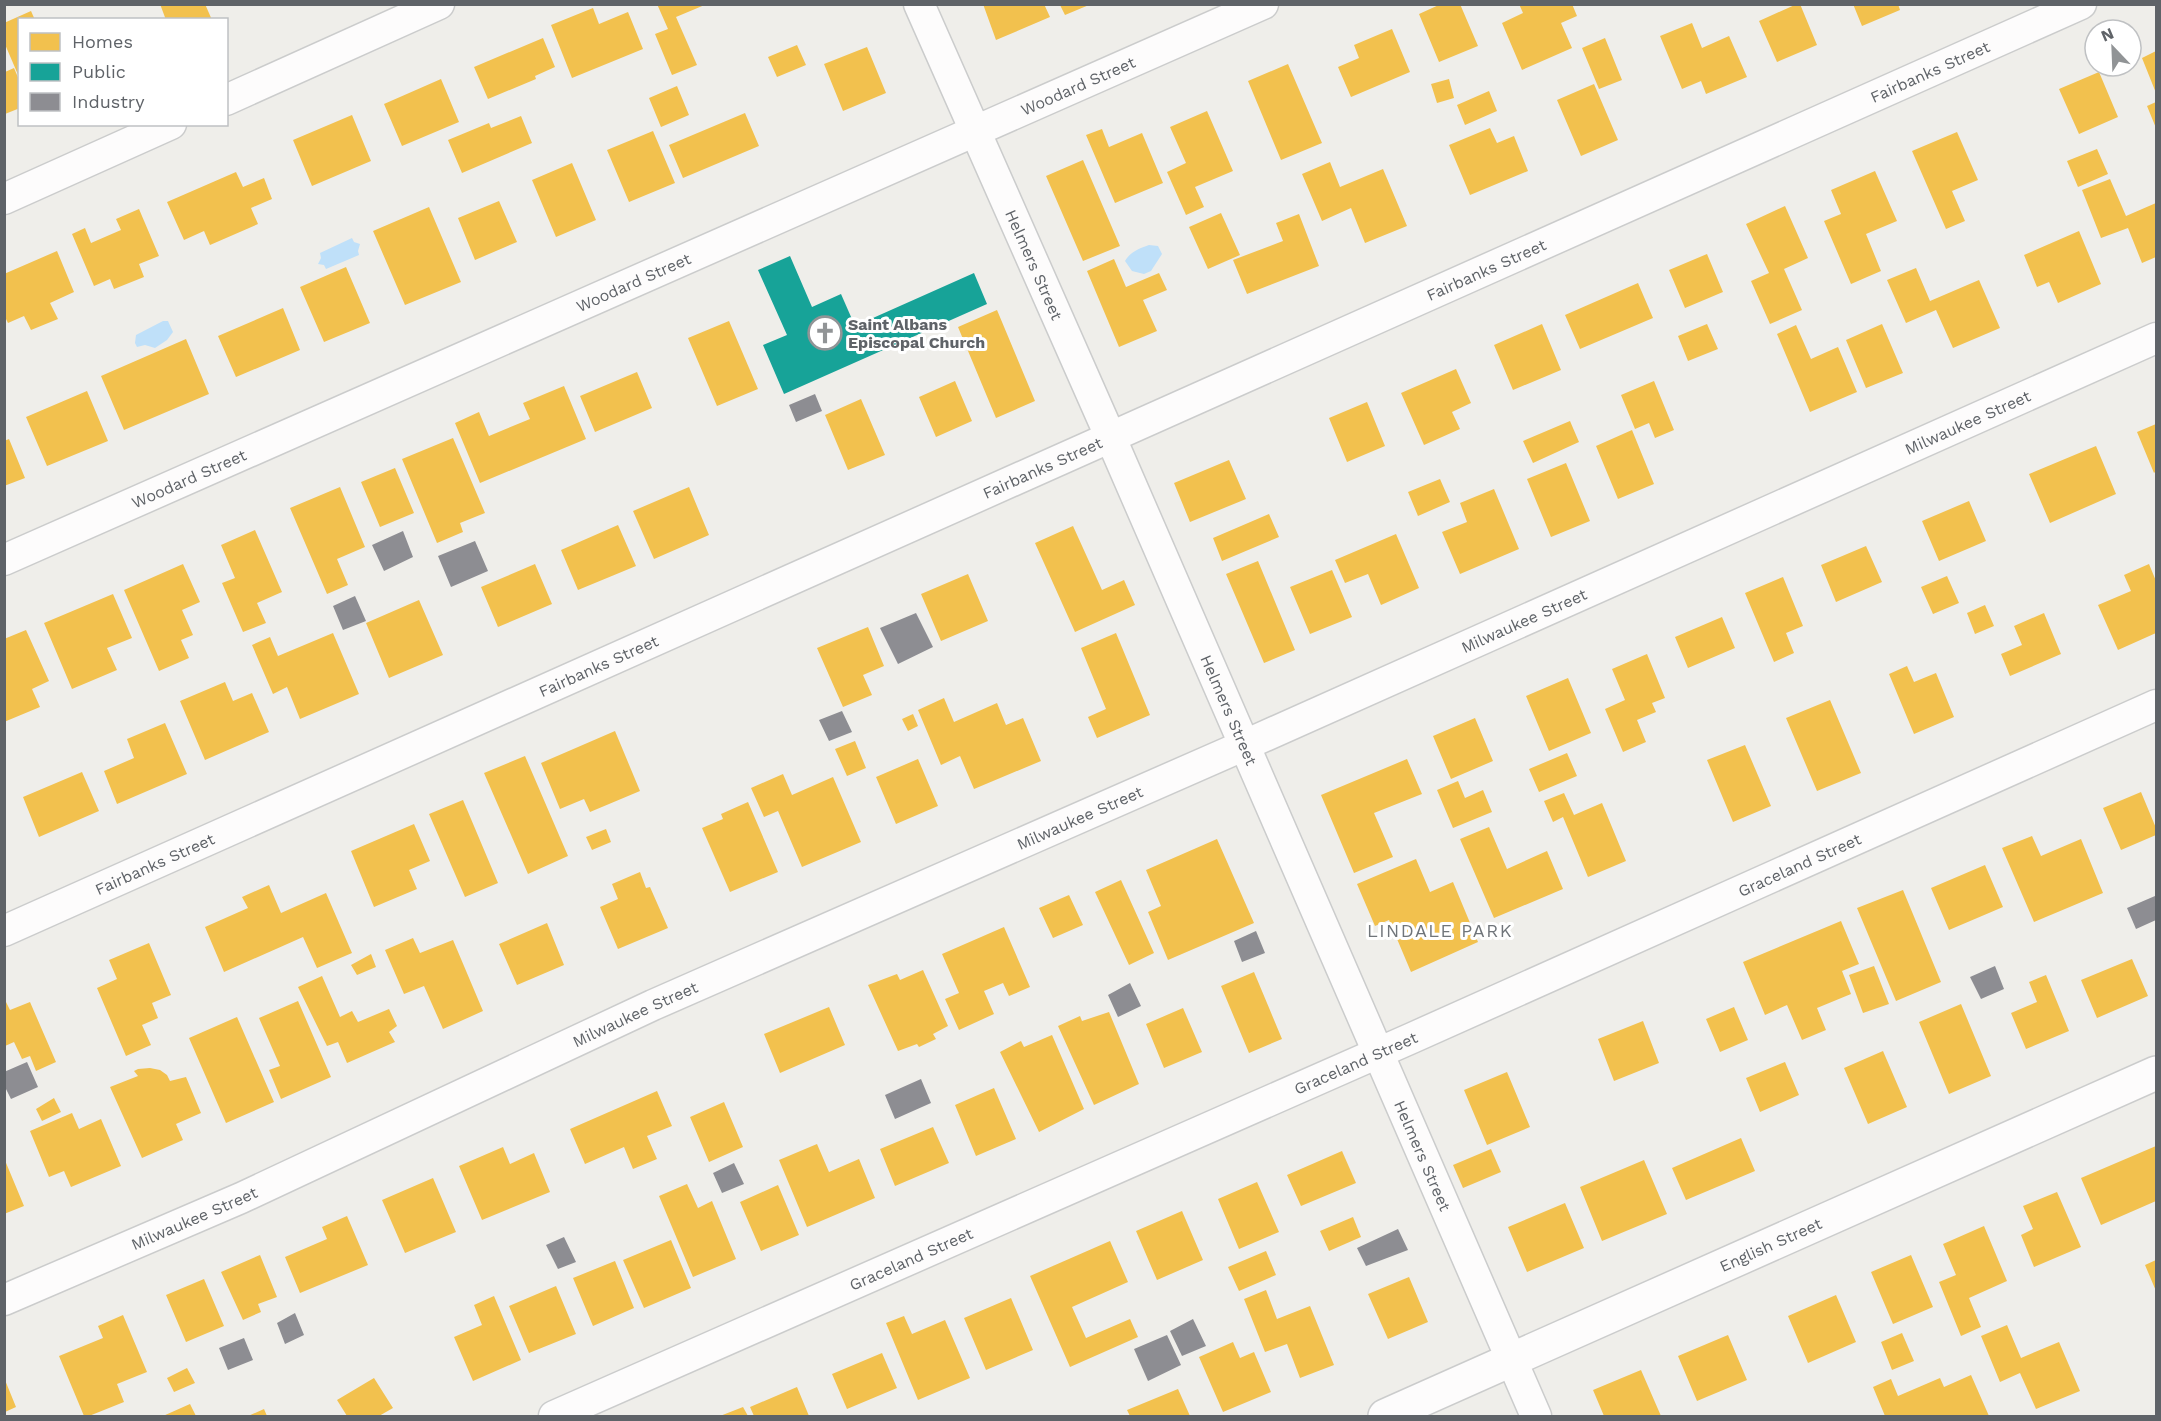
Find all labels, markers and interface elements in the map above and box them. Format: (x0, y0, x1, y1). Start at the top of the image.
legend (18, 18, 228, 126)
north arrow (2083, 18, 2143, 78)
text: N (2098, 24, 2117, 46)
text: Homes (72, 31, 133, 52)
street label: Fairbanks Street (1867, 37, 1993, 107)
street label: Woodard Street (1018, 52, 1139, 120)
text: Public (72, 61, 126, 82)
text: Industry (72, 91, 145, 112)
street label: Helmers Street (1001, 207, 1067, 323)
street label: Fairbanks Street (1424, 235, 1549, 305)
street label: Woodard Street (573, 249, 694, 316)
church icon: Saint Albans Episcopal Church (807, 315, 843, 351)
place label: Saint Albans Episcopal Church (848, 315, 985, 352)
street label: Milwaukee Street (1902, 386, 2034, 459)
street label: Fairbanks Street (980, 433, 1105, 503)
street label: Woodard Street (129, 445, 249, 512)
street label: Milwaukee Street (1458, 584, 1590, 657)
street label: Fairbanks Street (536, 631, 662, 701)
street label: Helmers Street (1196, 652, 1261, 769)
street label: Milwaukee Street (1014, 782, 1146, 854)
street label: Fairbanks Street (92, 829, 218, 899)
street label: Graceland Street (1735, 829, 1864, 901)
district label: LINDALE PARK (1367, 920, 1513, 941)
street label: Milwaukee Street (570, 977, 701, 1051)
street label: Graceland Street (1291, 1028, 1421, 1099)
street label: Helmers Street (1390, 1098, 1455, 1214)
street label: Milwaukee Street (128, 1183, 261, 1254)
street label: English Street (1717, 1214, 1825, 1276)
street label: Graceland Street (847, 1224, 976, 1295)

